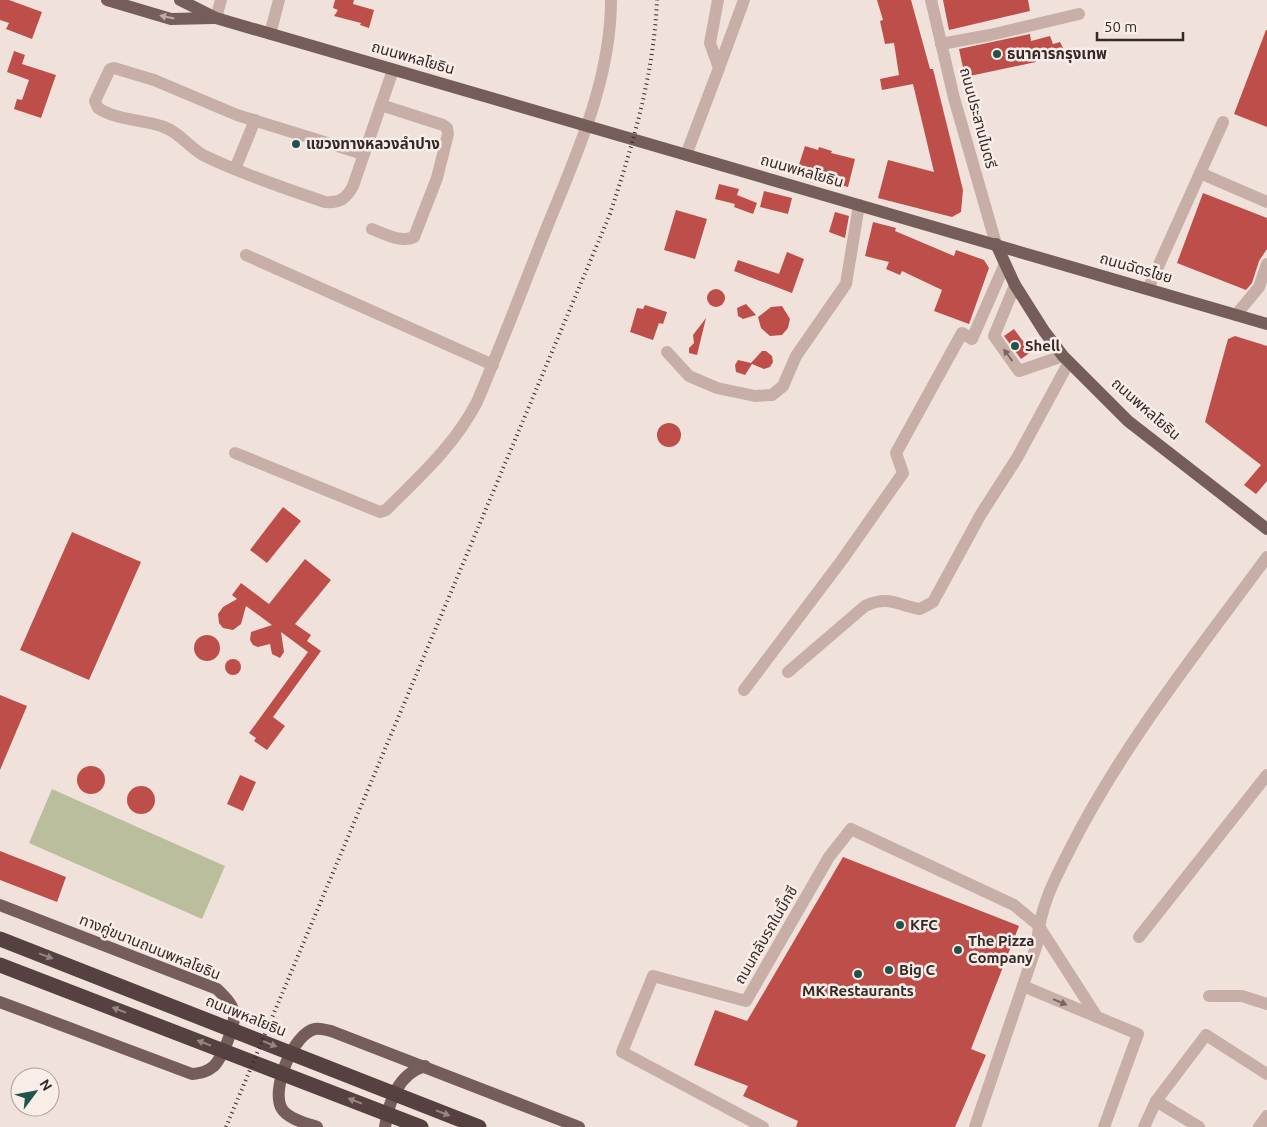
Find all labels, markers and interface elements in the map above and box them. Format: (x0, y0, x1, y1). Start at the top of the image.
scale bar (1097, 10, 1183, 42)
one-way arrow (159, 13, 175, 21)
text: 50 m (1104, 18, 1137, 35)
street label: ถนนพหลโยธิน (370, 38, 457, 77)
place label: ธนาคารกรุงเทพ (1007, 45, 1107, 63)
marker: ธนาคารกรุงเทพ (991, 48, 1003, 60)
street label: ถนนประสานไมตรี (957, 66, 1000, 170)
place label: แขวงทางหลวงลำปาง (306, 135, 440, 152)
marker: แขวงทางหลวงลำปาง (290, 138, 302, 150)
street label: ถนนพหลโยธิน (759, 151, 846, 190)
street label: ถนนฉัตรไชย (1098, 249, 1174, 286)
place label: Shell (1025, 337, 1060, 354)
marker: Shell (1009, 340, 1021, 352)
one-way arrow (1003, 348, 1013, 362)
street label: ถนนพหลโยธิน (1108, 374, 1184, 443)
street label: ถนนกลับรถในบิ๊กซี (730, 882, 800, 987)
street label: ทางคู่ขนานถนนพหลโยธิน (77, 910, 223, 984)
place label: KFC (910, 916, 938, 933)
marker: KFC (894, 919, 906, 931)
place label: The Pizza Company (968, 932, 1034, 966)
marker: The Pizza Company (952, 944, 964, 956)
one-way arrow (38, 953, 53, 960)
place label: Big C (899, 961, 936, 978)
marker: Big C (883, 964, 895, 976)
marker: MK Restaurants (852, 968, 864, 980)
place label: MK Restaurants (802, 982, 914, 999)
street label: ถนนพหลโยธิน (203, 992, 289, 1039)
one-way arrow (1053, 998, 1067, 1006)
one-way arrow (111, 1006, 126, 1014)
one-way arrow (196, 1039, 211, 1046)
one-way arrow (263, 1041, 278, 1049)
north arrow (10, 1067, 60, 1117)
text: N (36, 1076, 56, 1094)
one-way arrow (347, 1097, 362, 1105)
one-way arrow (436, 1109, 451, 1117)

